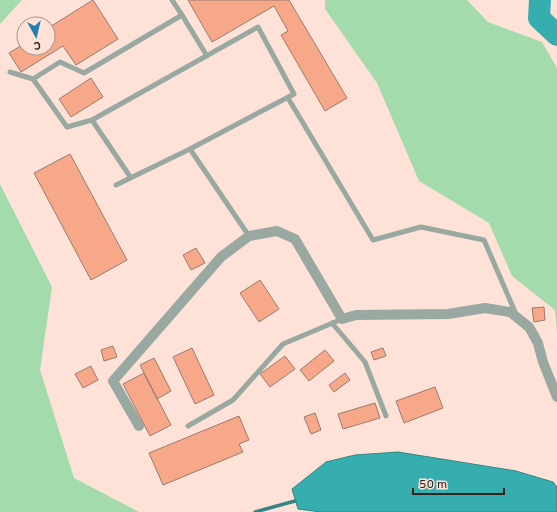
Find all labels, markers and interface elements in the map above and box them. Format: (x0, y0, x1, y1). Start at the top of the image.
north arrow (16, 16, 56, 56)
text: С (33, 37, 42, 52)
scale bar (413, 470, 504, 496)
text: 50 m (419, 477, 447, 493)

